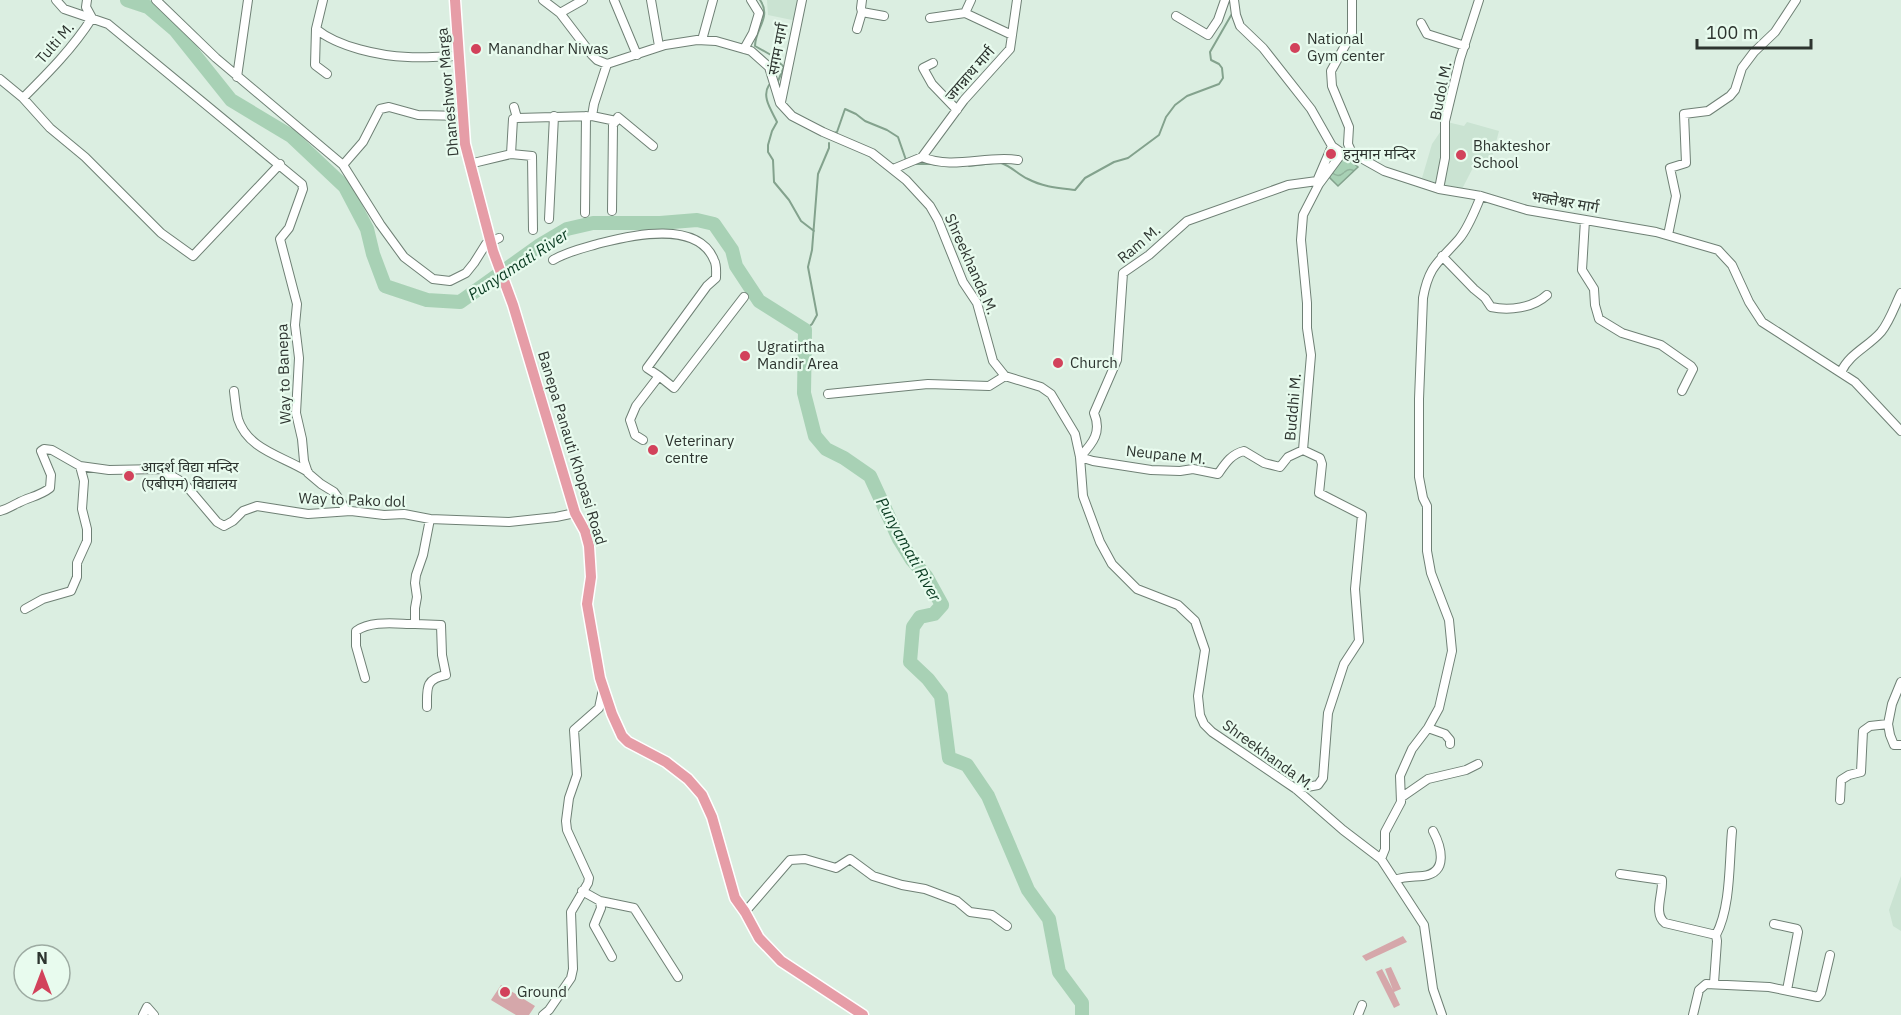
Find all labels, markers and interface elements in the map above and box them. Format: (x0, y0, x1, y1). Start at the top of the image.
scale bar (1697, 12, 1811, 50)
street label: Tulti M. (31, 18, 78, 67)
street label: संगम मार्ग (763, 20, 792, 76)
text: 100 m (1706, 21, 1758, 44)
street label: Dhaneshwor Marga (432, 27, 463, 157)
place label: National Gym center (1307, 29, 1385, 65)
place label: Manandhar Niwas (488, 39, 609, 58)
marker: National Gym center (1288, 41, 1302, 55)
marker: Manandhar Niwas (469, 42, 483, 56)
street label: जगन्नाथ मार्ग (941, 42, 999, 105)
street label: Budol M. (1426, 60, 1455, 122)
place label: Bhakteshor School (1473, 136, 1551, 172)
place label: हनुमान मन्दिर (1343, 144, 1416, 164)
marker: हनुमान मन्दिर (1324, 147, 1338, 161)
marker: Bhakteshor School (1454, 148, 1468, 162)
street label: भक्तेश्वर मार्ग (1530, 186, 1601, 217)
street label: Shreekhanda M. (941, 210, 1002, 317)
street label: Ram M. (1113, 220, 1164, 267)
water label: Punyamati River (464, 223, 573, 304)
street label: Way to Banepa (272, 323, 295, 425)
place label: Ugratirtha Mandir Area (757, 337, 839, 373)
street label: Banepa Panauti Khopasi Road (534, 349, 611, 547)
marker: Ugratirtha Mandir Area (738, 349, 752, 363)
place label: Church (1070, 353, 1118, 372)
marker: Church (1051, 356, 1065, 370)
street label: Buddhi M. (1280, 372, 1305, 442)
place label: Veterinary centre (665, 431, 735, 467)
street label: Neupane M. (1125, 441, 1207, 468)
marker: Veterinary centre (646, 443, 660, 457)
place label: आदर्श विद्या मन्दिर (एबीएम) विद्यालय (141, 457, 240, 493)
marker: आदर्श विद्या मन्दिर (एबीएम) विद्यालय (122, 469, 136, 483)
street label: Way to Pako dol (298, 488, 406, 511)
water label: Punyamati River (872, 493, 946, 606)
street label: Shreekhanda M. (1219, 715, 1318, 794)
north arrow (12, 943, 72, 1003)
text: N (36, 948, 48, 968)
place label: Ground (517, 982, 567, 1001)
marker: Ground (498, 985, 512, 999)

